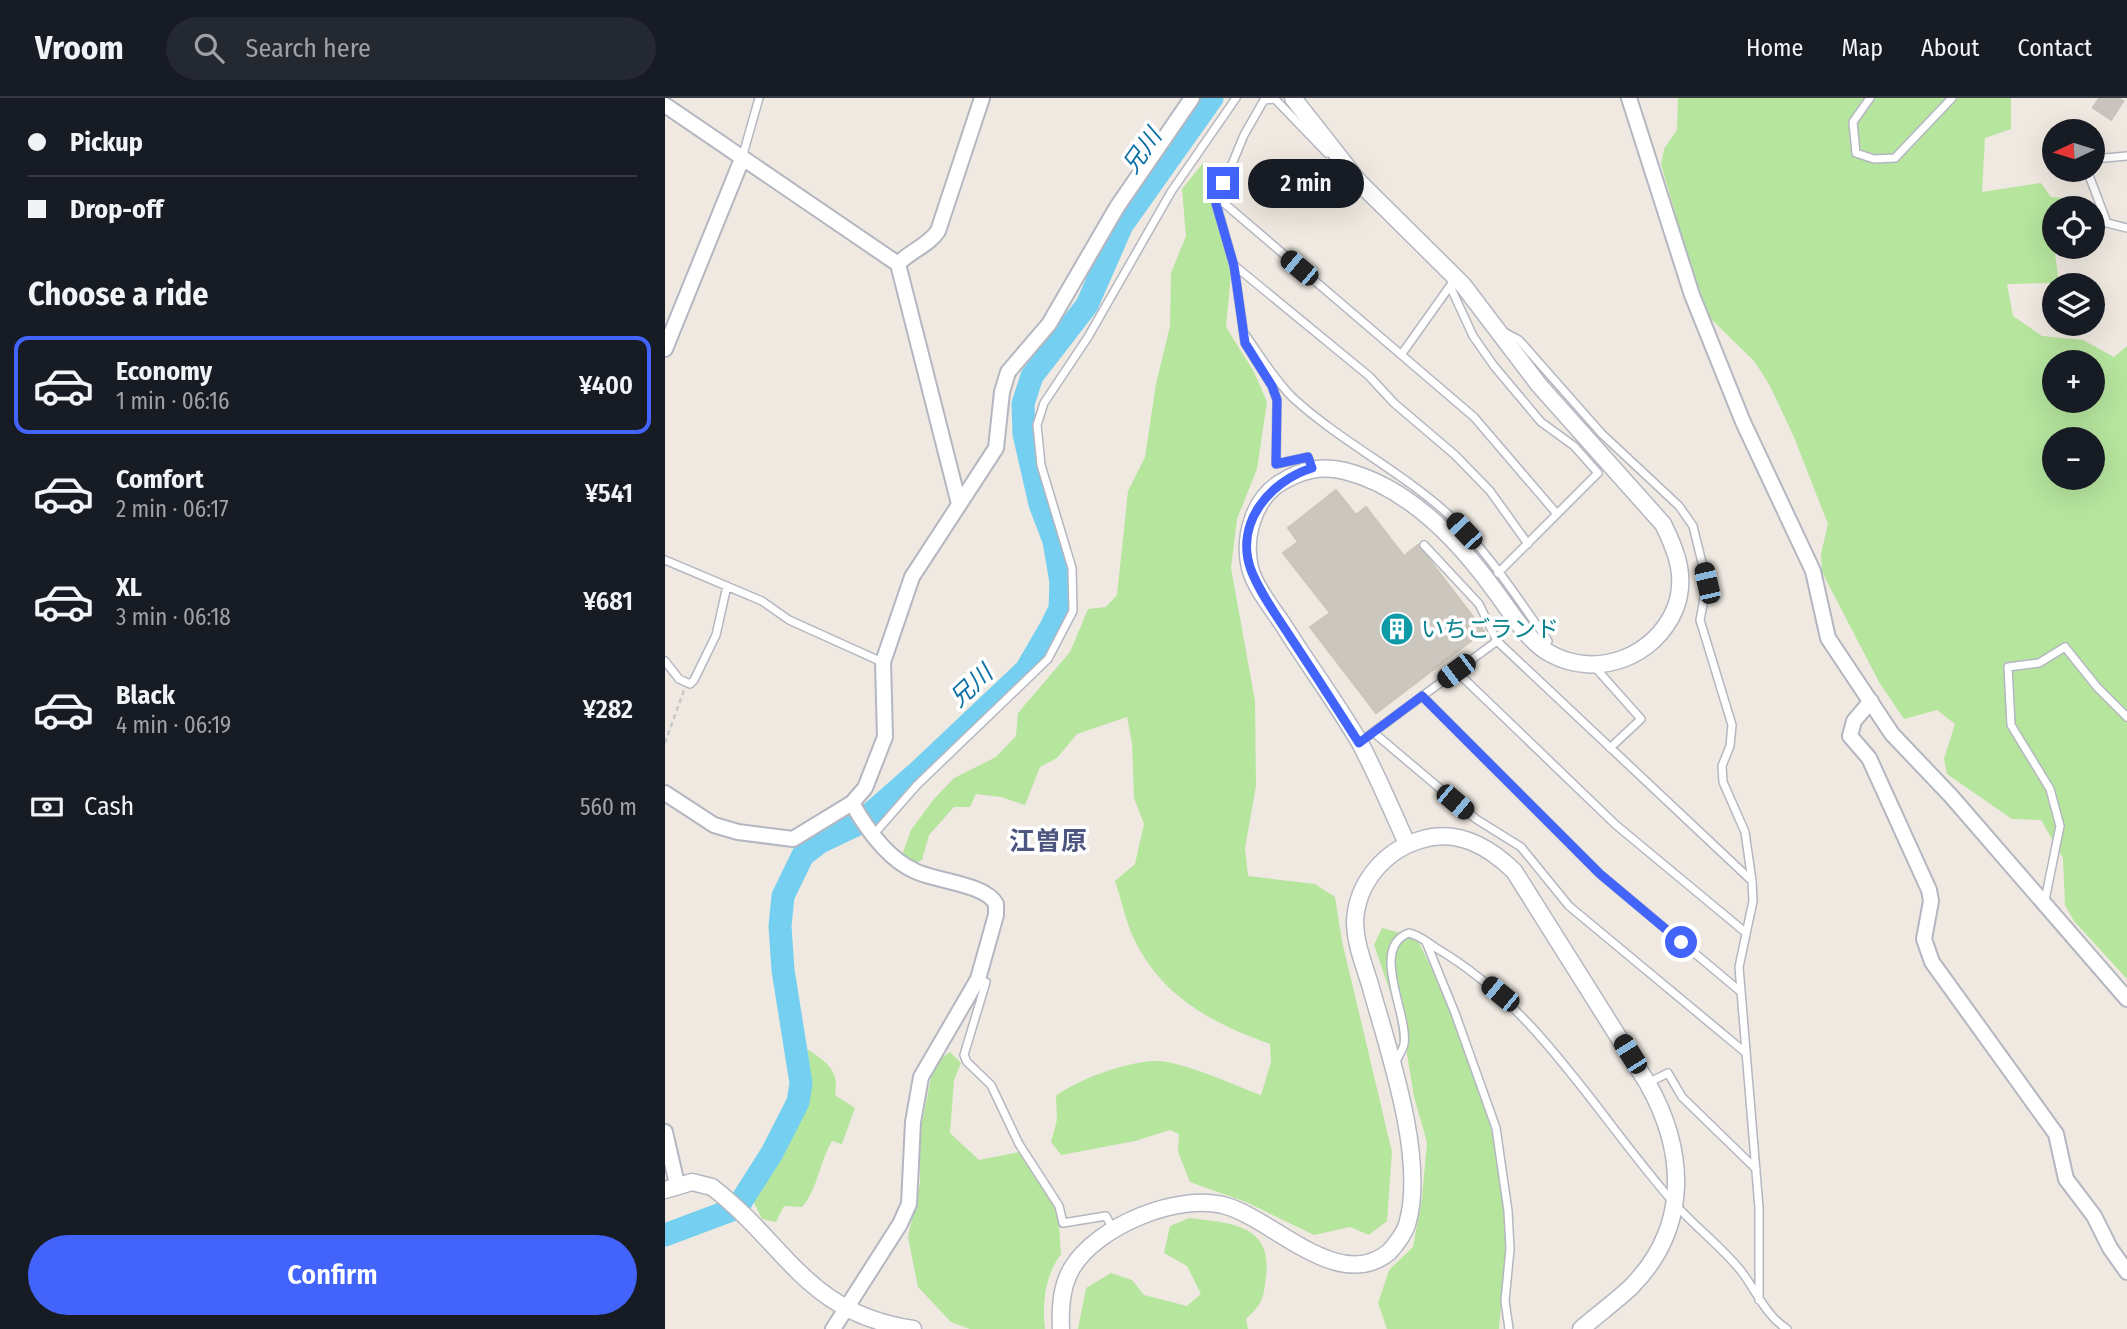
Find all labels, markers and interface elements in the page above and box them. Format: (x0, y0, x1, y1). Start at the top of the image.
search box (166, 17, 656, 80)
text: Vroom (35, 28, 124, 68)
icon: search (190, 29, 228, 67)
text: Search here (246, 33, 371, 64)
text: Home (1746, 34, 1803, 62)
text: Map (1841, 34, 1883, 62)
text: About (1921, 34, 1979, 62)
text: Contact (2017, 34, 2092, 62)
north arrow (2042, 119, 2105, 182)
map controls (2042, 119, 2105, 490)
water label: 兄川 (1117, 121, 1169, 179)
text: Pickup (70, 127, 143, 158)
callout: 2 min (1247, 158, 1363, 208)
route end (1207, 167, 1239, 199)
text: 2 min (1280, 169, 1332, 197)
text: Drop-off (70, 194, 163, 225)
button: locate (2042, 196, 2105, 259)
car (1277, 246, 1322, 290)
button: layers (2042, 273, 2105, 336)
text: Choose a ride (28, 275, 209, 313)
button: + (2042, 350, 2105, 413)
icon: car (32, 354, 95, 417)
text: Economy (116, 356, 212, 387)
text: ¥400 (579, 370, 633, 401)
text: 1 min · 06:16 (116, 387, 229, 415)
button: − (2042, 427, 2105, 490)
icon: car (32, 462, 95, 525)
text: Comfort (116, 464, 204, 495)
text: ¥541 (585, 478, 633, 509)
text: 2 min · 06:17 (116, 495, 228, 523)
car (1442, 508, 1487, 554)
car (1693, 560, 1722, 606)
icon: car (32, 570, 95, 633)
text: XL (116, 572, 142, 603)
text: ¥681 (583, 586, 633, 617)
text: 3 min · 06:18 (116, 603, 231, 631)
building icon: いちごランド (1378, 610, 1416, 648)
place label: いちごランド (1421, 615, 1559, 643)
car (1433, 650, 1480, 692)
water label: 兄川 (944, 657, 1000, 713)
icon: car (32, 678, 95, 741)
text: Black (116, 680, 175, 711)
text: ¥282 (583, 694, 633, 725)
text: 4 min · 06:19 (116, 711, 231, 739)
car (1433, 780, 1478, 824)
icon: cash (28, 788, 66, 826)
text: Cash (84, 791, 134, 822)
text: 560 m (580, 793, 637, 821)
district label: 江曽原 (1009, 826, 1087, 857)
route start (1665, 926, 1697, 958)
car (1478, 973, 1523, 1015)
car (1610, 1031, 1651, 1077)
button: Confirm (28, 1235, 637, 1315)

